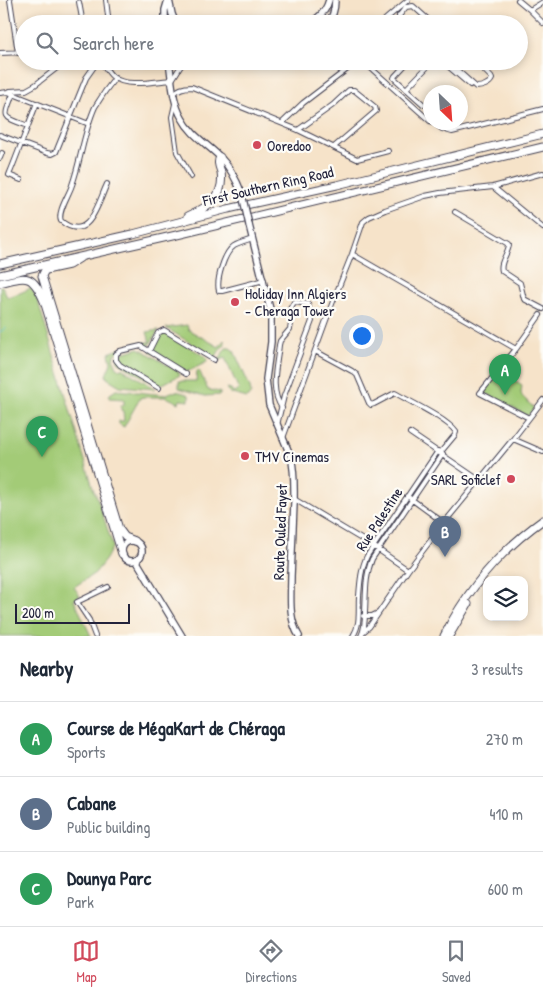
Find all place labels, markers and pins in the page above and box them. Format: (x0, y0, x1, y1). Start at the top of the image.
place label: Ooredoo (267, 135, 311, 156)
marker: Ooredoo (251, 139, 263, 151)
place label: Holiday Inn Algiers - Cheraga Tower (245, 283, 347, 321)
marker: Holiday Inn Algiers - Cheraga Tower (229, 296, 241, 308)
pin: A (489, 354, 521, 395)
pin: C (26, 416, 58, 457)
place label: TMV Cinemas (255, 446, 329, 467)
marker: TMV Cinemas (239, 450, 251, 462)
place label: SARL Soficlef (431, 469, 502, 490)
marker: SARL Soficlef (505, 473, 517, 485)
pin: B (429, 516, 461, 557)

